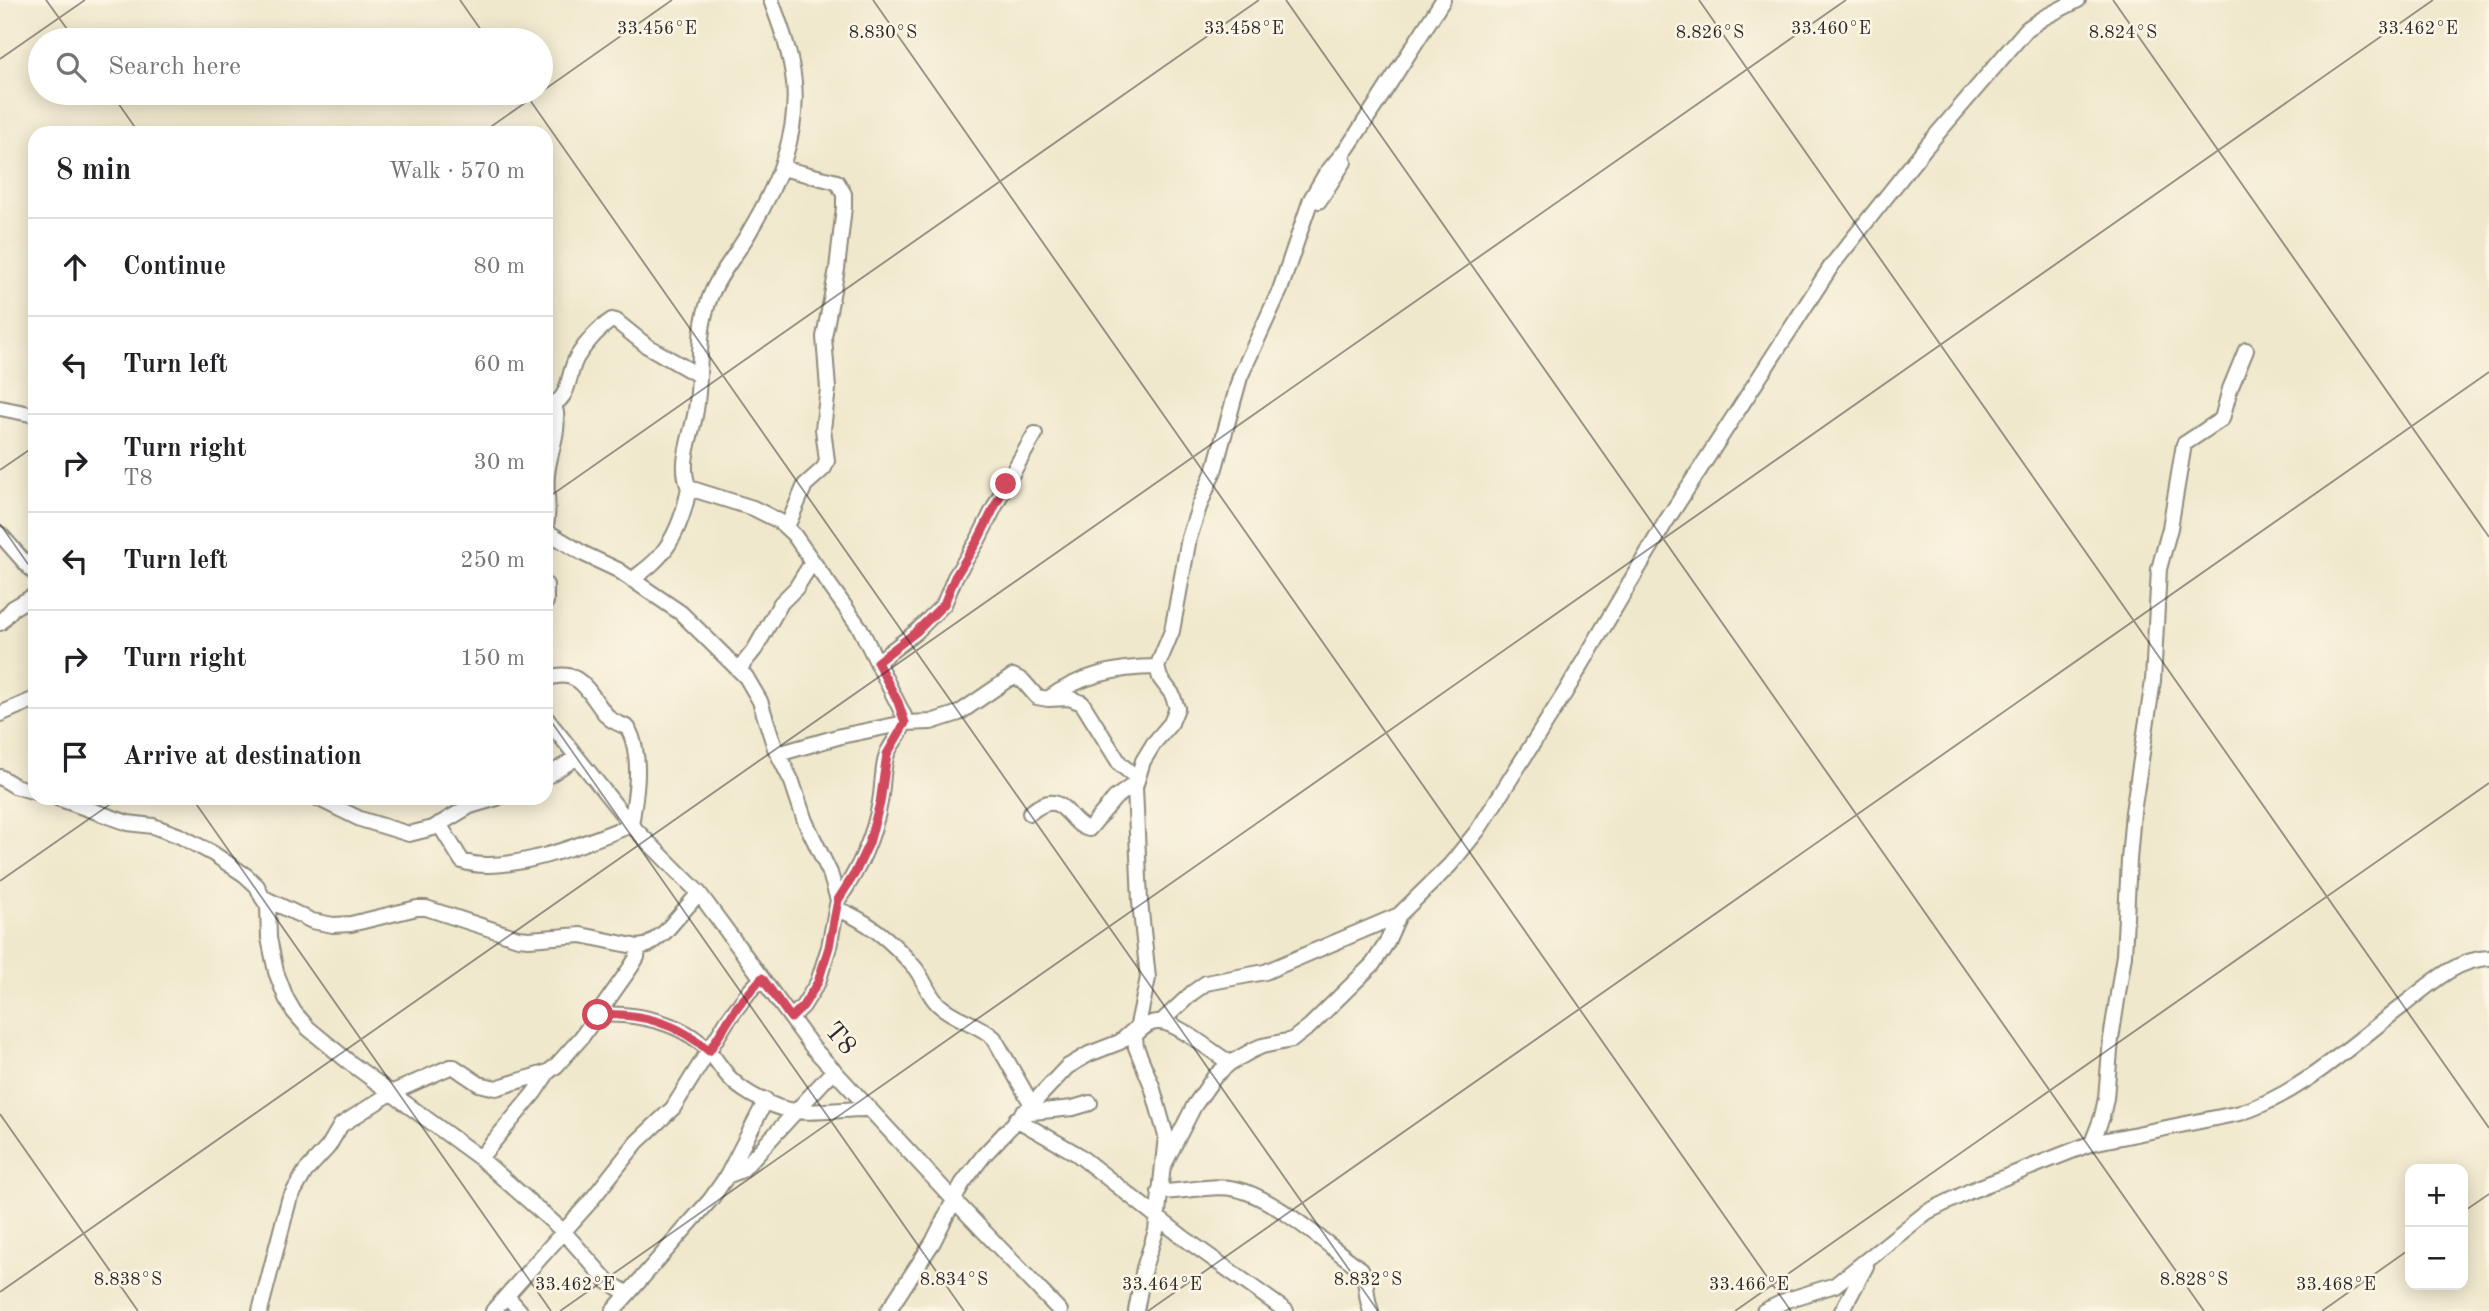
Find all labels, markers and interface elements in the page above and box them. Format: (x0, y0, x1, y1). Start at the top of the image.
text: 33.456°E (617, 20, 697, 38)
text: 33.458°E (1204, 20, 1284, 38)
text: 33.460°E (1791, 20, 1871, 38)
text: 33.462°E (2378, 20, 2458, 38)
text: 8.830°S (849, 24, 917, 42)
text: 8.826°S (1676, 24, 1744, 42)
text: 8.824°S (2089, 24, 2157, 42)
search box (28, 28, 553, 105)
icon: search (52, 48, 90, 86)
text: Search here (108, 54, 241, 80)
text: 8 min (56, 156, 131, 186)
text: Walk · 570 m (389, 160, 525, 183)
icon: ahead (56, 248, 94, 286)
text: Continue (123, 254, 226, 280)
text: 80 m (474, 255, 525, 278)
icon: left (56, 346, 94, 384)
text: Turn left (123, 352, 228, 378)
text: 60 m (474, 353, 525, 376)
text: Turn right (123, 436, 246, 462)
icon: right (56, 444, 94, 482)
text: 30 m (474, 451, 525, 474)
text: T8 (123, 467, 153, 490)
route end (990, 468, 1021, 499)
icon: left (56, 542, 94, 580)
text: Turn left (123, 548, 228, 574)
text: 250 m (460, 549, 525, 572)
icon: right (56, 640, 94, 678)
text: Turn right (123, 646, 246, 672)
text: 150 m (460, 647, 525, 670)
icon: arrive (56, 738, 94, 776)
text: Arrive at destination (123, 744, 362, 770)
route start (582, 999, 613, 1030)
street label: T8 (819, 1018, 861, 1060)
map controls (2405, 1164, 2468, 1290)
button: + (2405, 1164, 2468, 1227)
button: − (2405, 1227, 2468, 1290)
text: 8.838°S (94, 1271, 162, 1289)
text: 8.834°S (920, 1271, 988, 1289)
text: 8.832°S (1334, 1271, 1402, 1289)
text: 8.828°S (2160, 1271, 2228, 1289)
text: 33.462°E (535, 1276, 615, 1294)
text: 33.464°E (1122, 1276, 1202, 1294)
text: 33.466°E (1709, 1276, 1789, 1294)
text: 33.468°E (2296, 1276, 2376, 1294)

